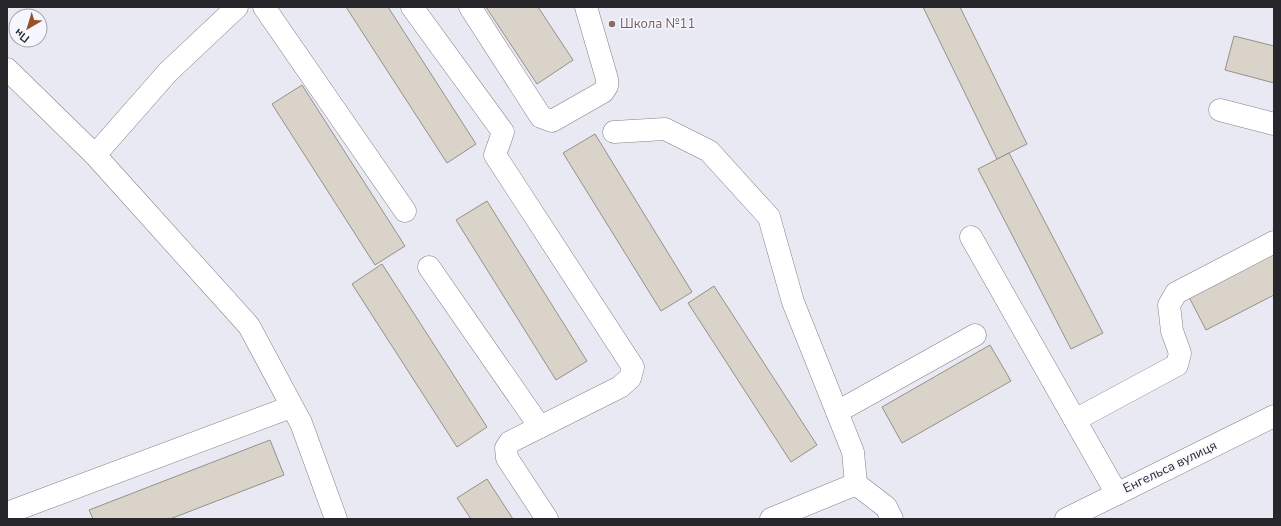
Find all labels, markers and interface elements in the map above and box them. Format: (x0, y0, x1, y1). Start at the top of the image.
north arrow (8, 8, 48, 48)
place label: Школа №11 (620, 15, 695, 33)
marker: Школа №11 (607, 19, 617, 29)
text: Пн (12, 25, 33, 46)
street label: Енгельса вулиця (1120, 437, 1220, 497)

